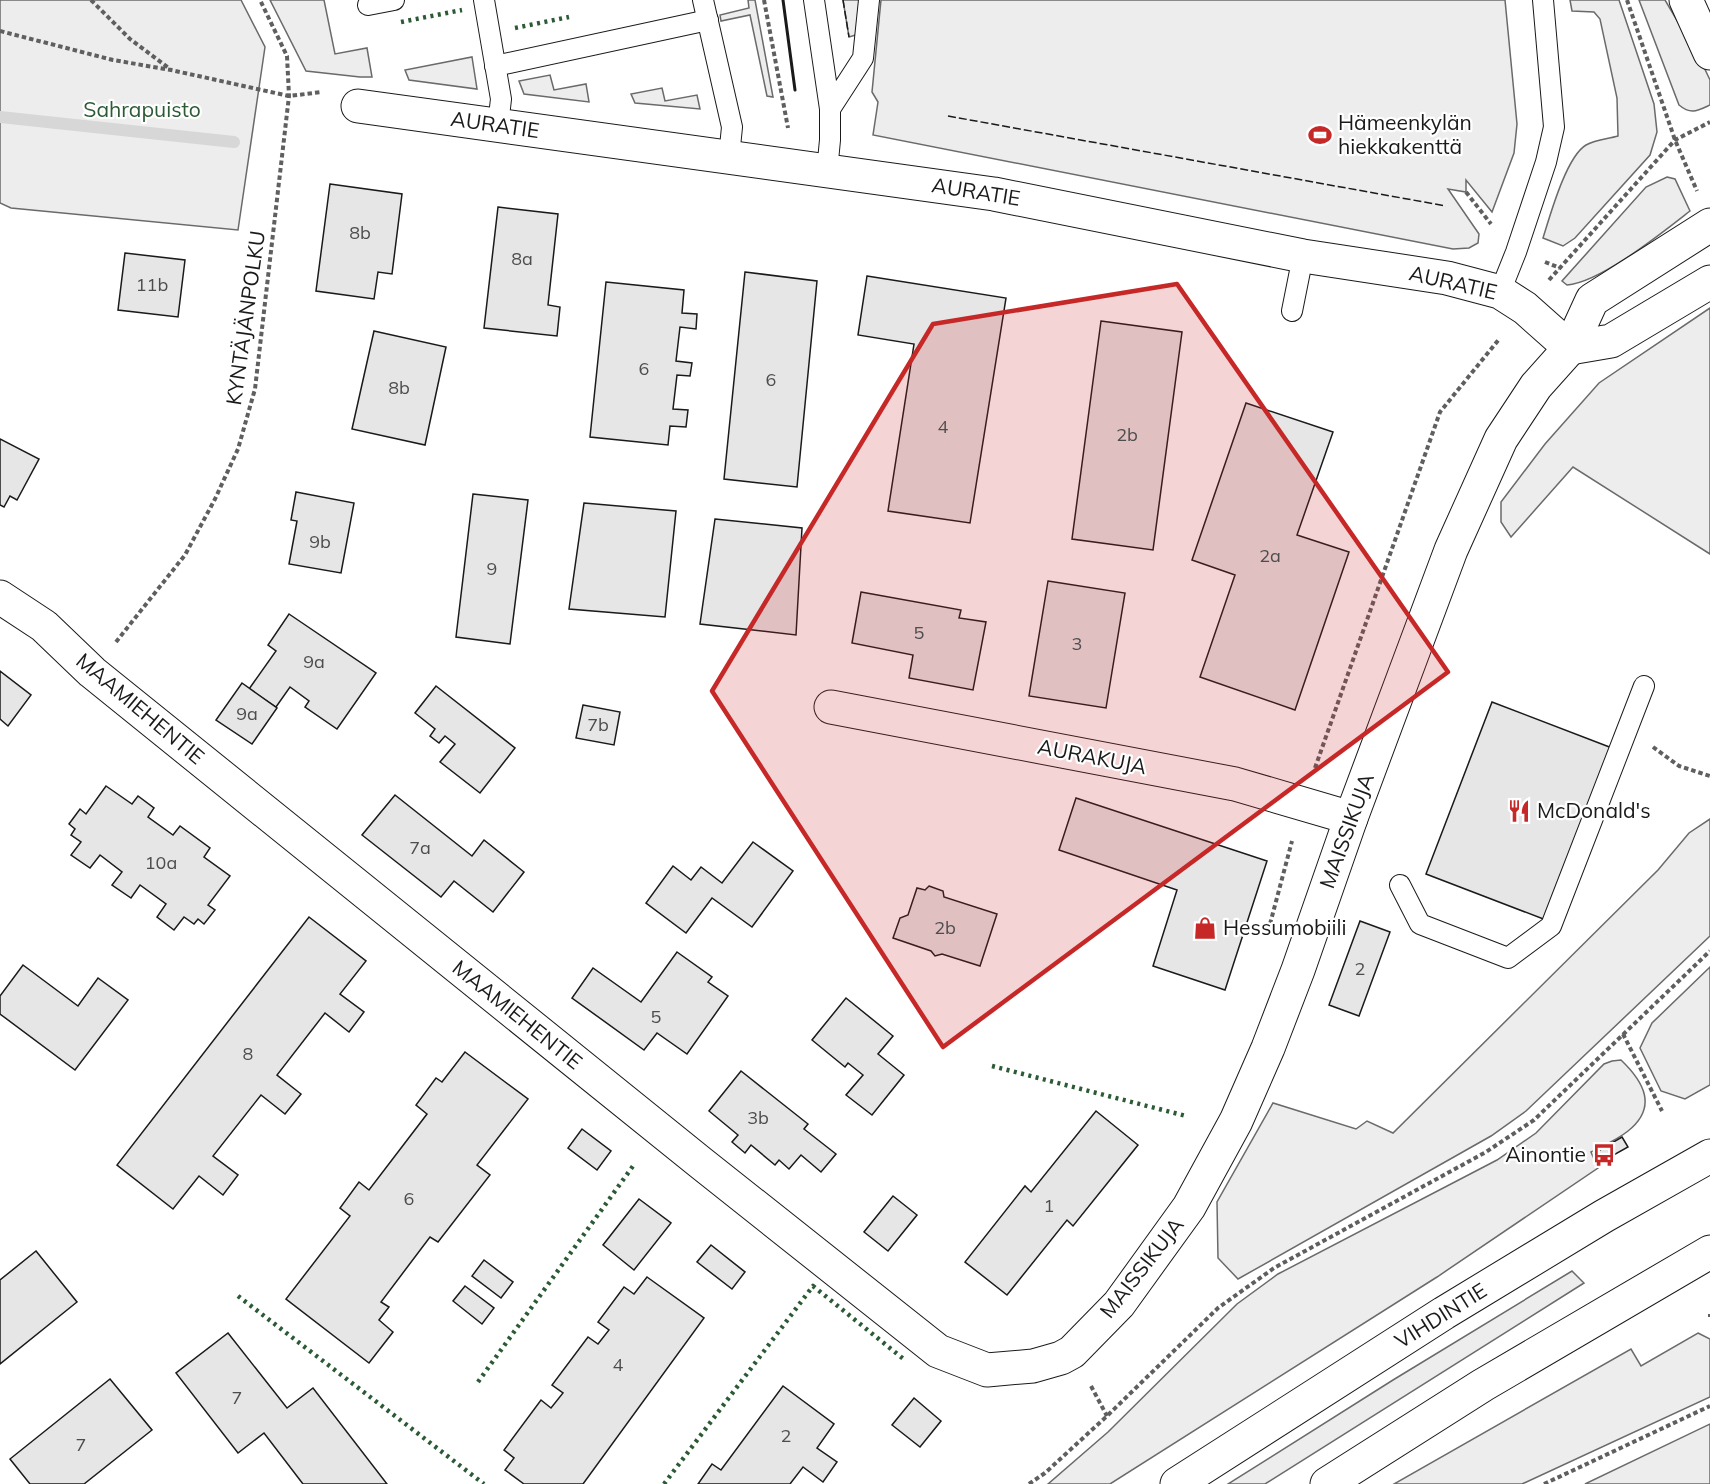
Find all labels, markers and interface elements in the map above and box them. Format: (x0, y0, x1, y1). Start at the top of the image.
park label: Sahrapuisto (83, 96, 201, 122)
street label: AURATIE (449, 105, 541, 143)
place label: Hämeenkylän hiekkakenttä (1338, 109, 1472, 159)
sports icon: Hämeenkylän hiekkakenttä (1307, 122, 1333, 148)
street label: AURATIE (930, 171, 1022, 211)
house number: 8b (349, 221, 371, 244)
street label: KYNTÄJÄNPOLKU (220, 229, 270, 407)
house number: 8a (511, 247, 533, 270)
street label: AURATIE (1407, 259, 1500, 305)
house number: 11b (136, 273, 168, 296)
house number: 6 (639, 357, 649, 380)
house number: 6 (766, 368, 776, 391)
house number: 8b (388, 376, 410, 399)
house number: 4 (938, 415, 949, 438)
house number: 2b (1116, 423, 1138, 446)
house number: 9b (309, 530, 331, 553)
house number: 2a (1259, 544, 1281, 567)
house number: 9 (487, 557, 497, 580)
house number: 5 (914, 621, 925, 644)
house number: 3 (1072, 632, 1082, 655)
street label: MAAMIEHENTIE (71, 647, 210, 769)
house number: 9a (303, 650, 325, 673)
house number: 9a (236, 702, 258, 725)
house number: 7b (587, 713, 609, 736)
street label: AURAKUJA (1035, 733, 1149, 779)
street label: MAISSIKUJA (1313, 769, 1379, 892)
place label: McDonald's (1537, 797, 1651, 823)
restaurant icon: McDonald's (1506, 798, 1532, 824)
house number: 7a (409, 836, 431, 859)
house number: 10a (145, 851, 177, 874)
place label: Hessumobiili (1223, 914, 1346, 940)
shop icon: Hessumobiili (1192, 915, 1218, 941)
house number: 2b (934, 916, 956, 939)
street label: MAAMIEHENTIE (448, 954, 588, 1074)
house number: 2 (1355, 957, 1365, 980)
house number: 5 (651, 1005, 662, 1028)
house number: 8 (243, 1042, 253, 1065)
house number: 3b (747, 1106, 769, 1129)
place label: Ainontie (1505, 1141, 1586, 1167)
bus stop icon: Ainontie (1591, 1142, 1617, 1168)
house number: 6 (404, 1187, 414, 1210)
house number: 1 (1044, 1194, 1054, 1217)
street label: MAISSIKUJA (1094, 1211, 1189, 1323)
street label: VIHDINTIE (1390, 1277, 1491, 1354)
house number: 4 (613, 1353, 624, 1376)
house number: 7 (232, 1386, 242, 1409)
house number: 2 (781, 1424, 791, 1447)
house number: 7 (76, 1433, 86, 1456)

